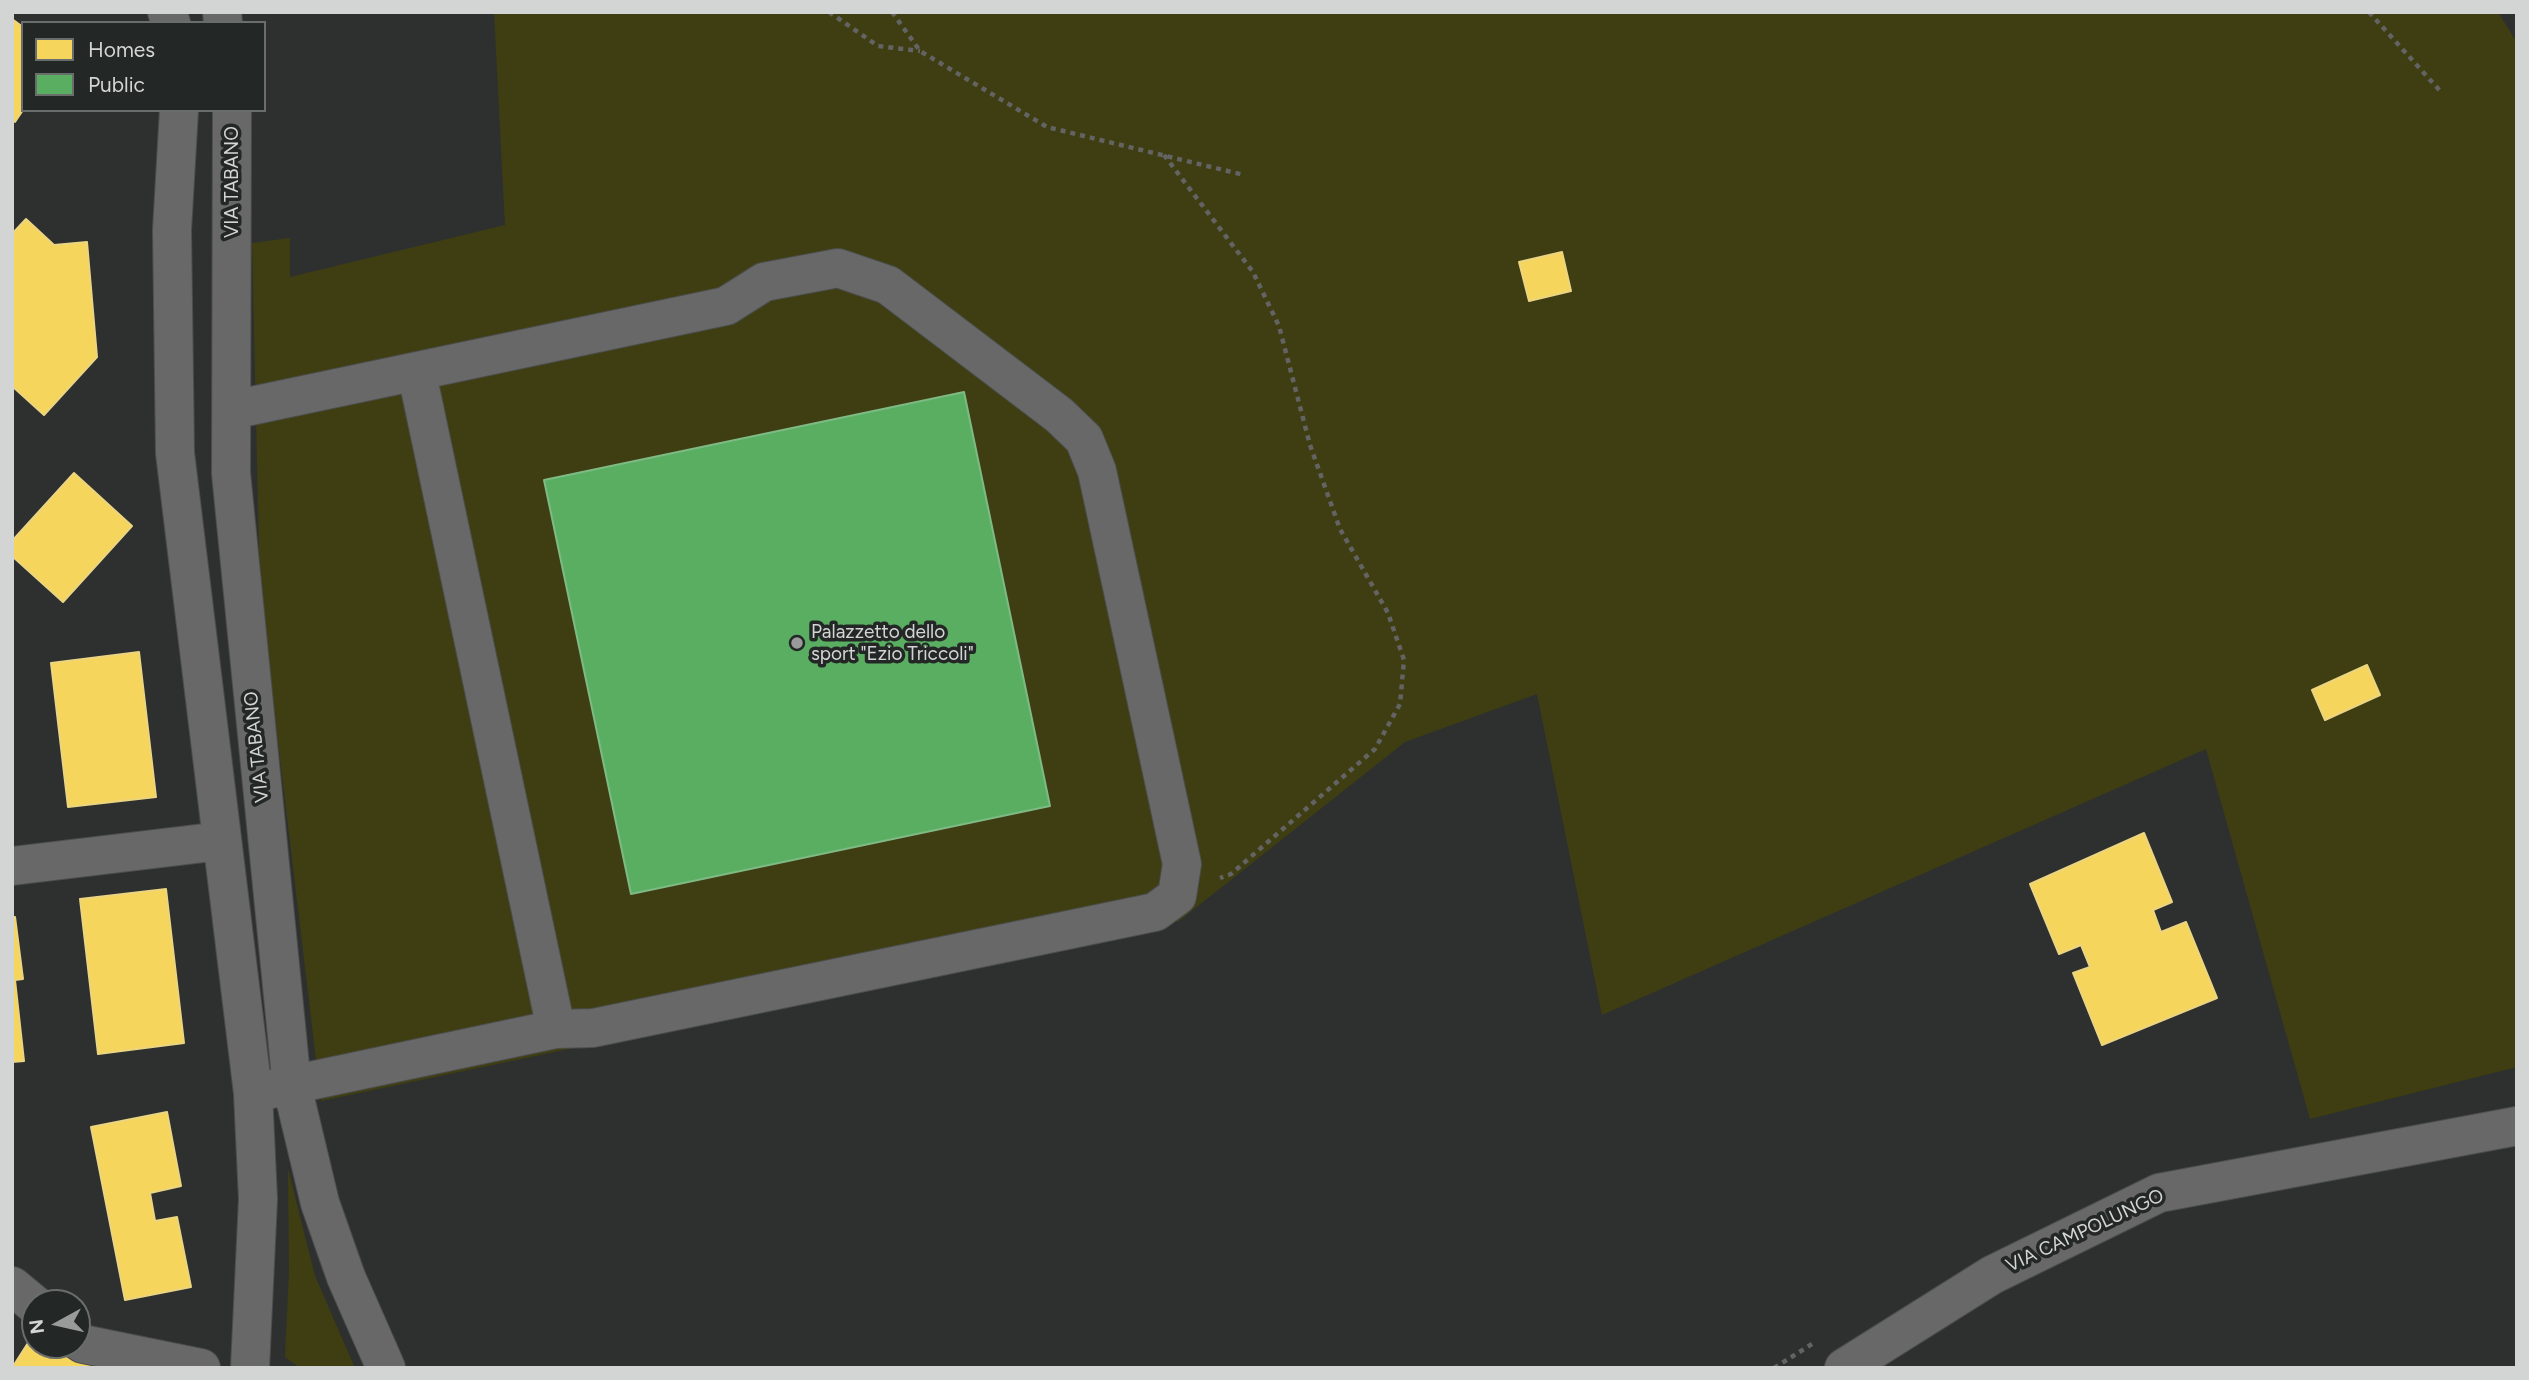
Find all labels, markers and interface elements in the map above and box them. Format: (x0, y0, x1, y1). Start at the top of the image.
legend (21, 21, 266, 112)
text: Homes (88, 37, 155, 62)
text: Public (88, 72, 145, 97)
street label: VIA TABANO (221, 126, 243, 238)
place label: Palazzetto dello sport "Ezio Triccoli" (811, 621, 974, 665)
marker: Palazzetto dello sport "Ezio Triccoli" (789, 635, 805, 651)
street label: VIA TABANO (240, 690, 274, 804)
street label: VIA CAMPOLUNGO (2002, 1184, 2168, 1278)
north arrow (21, 1289, 91, 1359)
text: N (24, 1318, 49, 1336)

